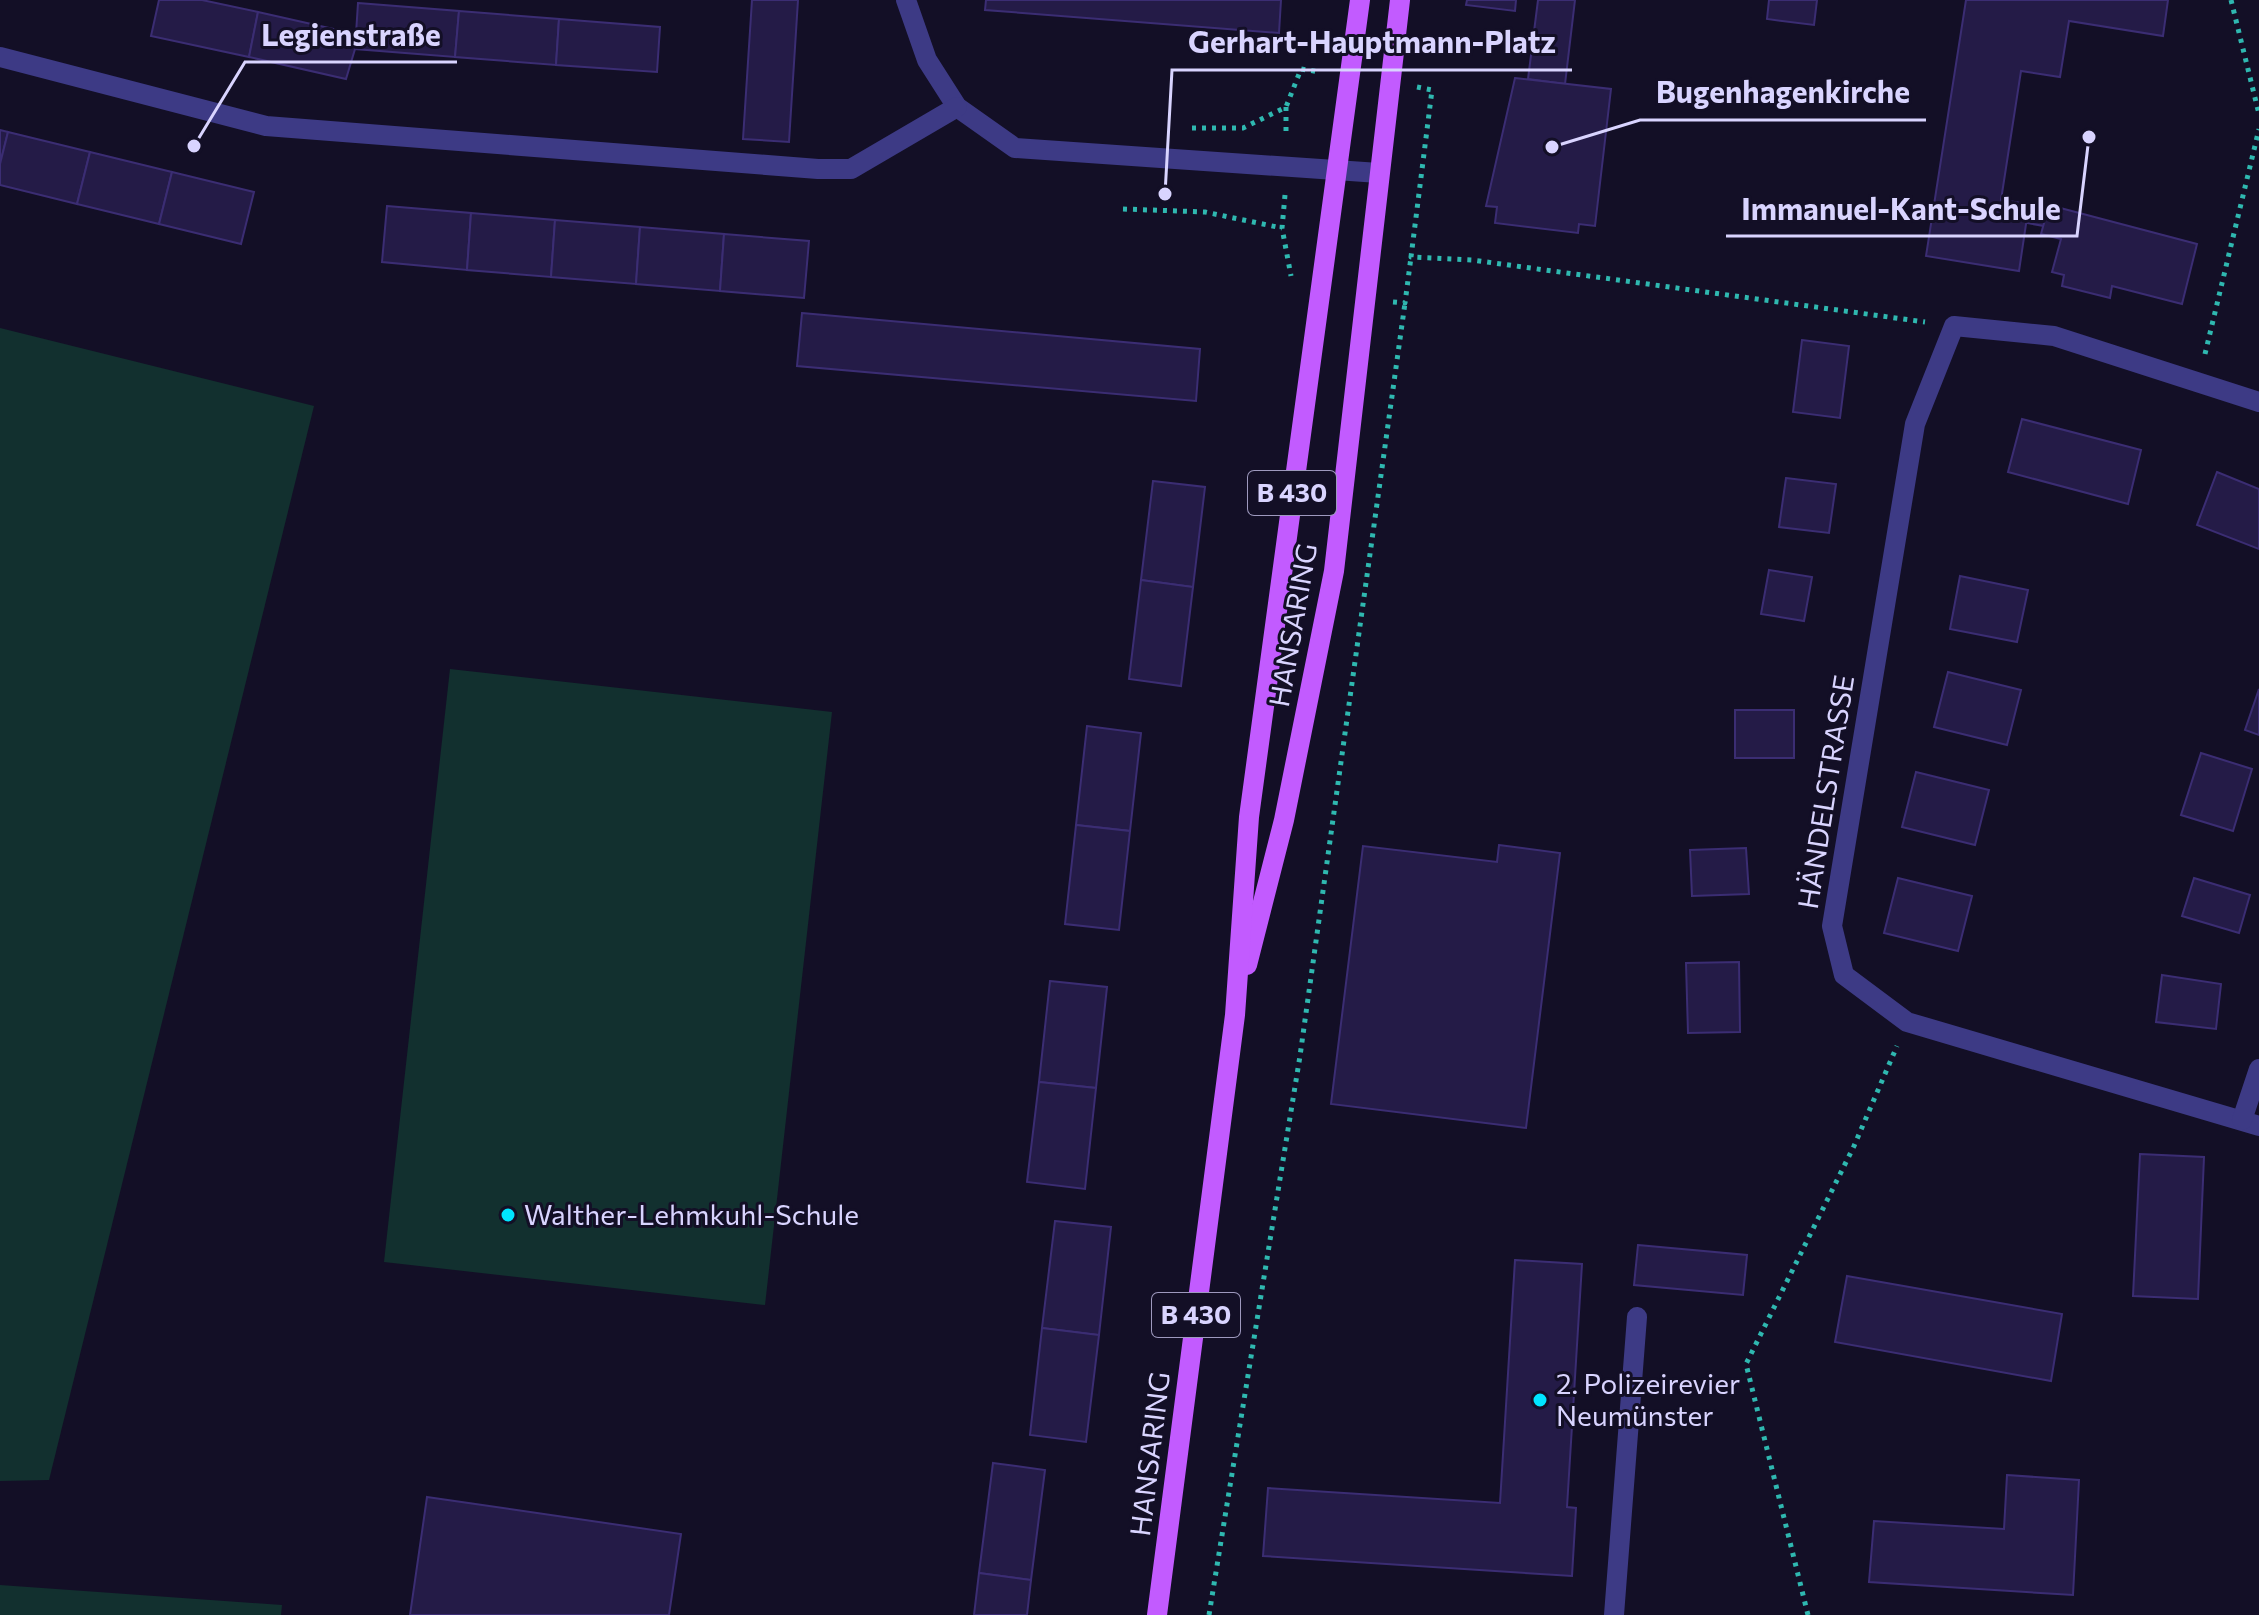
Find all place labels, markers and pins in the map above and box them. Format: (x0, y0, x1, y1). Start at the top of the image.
callout: Legienstraße (245, 8, 457, 62)
callout: Gerhart-Hauptmann-Platz (1172, 16, 1572, 70)
callout: Bugenhagenkirche (1640, 66, 1926, 120)
callout: Immanuel-Kant-Schule (1726, 182, 2077, 236)
place label: Walther-Lehmkuhl-Schule (524, 1197, 859, 1231)
marker: Walther-Lehmkuhl-Schule (499, 1206, 517, 1224)
place label: 2. Polizeirevier Neumünster (1556, 1366, 1740, 1432)
marker: 2. Polizeirevier Neumünster (1531, 1391, 1549, 1409)

